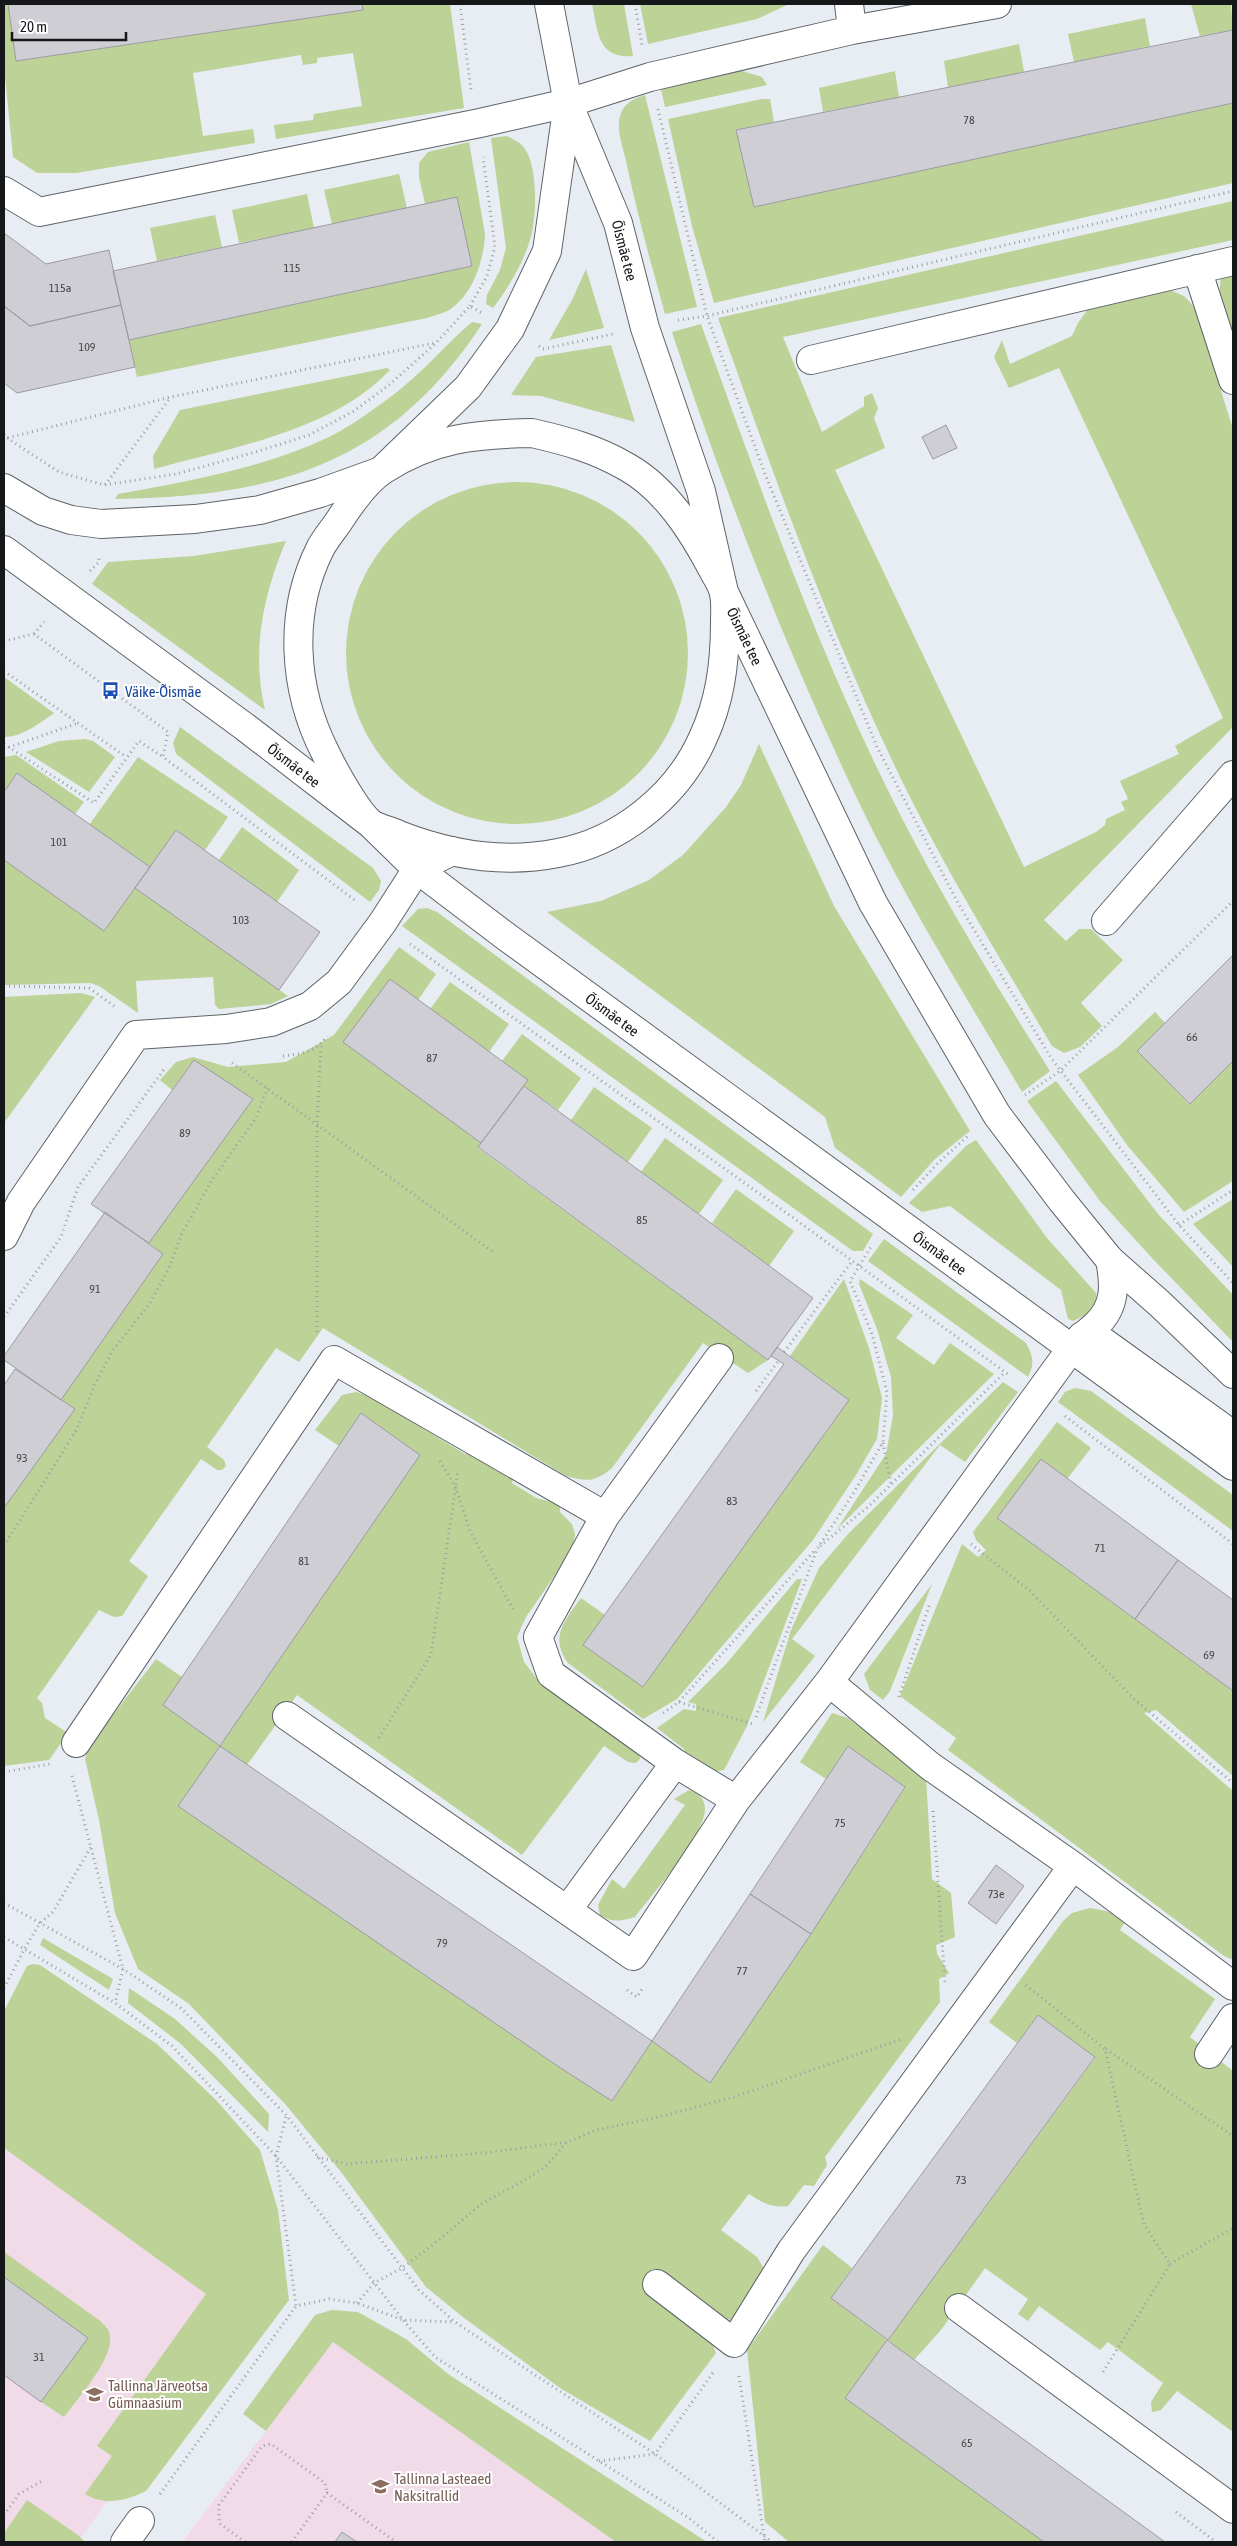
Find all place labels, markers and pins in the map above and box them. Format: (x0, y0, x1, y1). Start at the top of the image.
bus stop icon: Väike-Õismäe (101, 681, 121, 701)
place label: Väike-Õismäe (125, 683, 201, 700)
place label: Tallinna Järveotsa Gümnaasium (108, 2377, 208, 2411)
school or university icon: Tallinna Järveotsa Gümnaasium (84, 2384, 104, 2404)
place label: Tallinna Lasteaed Naksitrallid (394, 2470, 491, 2504)
school or university icon: Tallinna Lasteaed Naksitrallid (370, 2477, 390, 2497)

